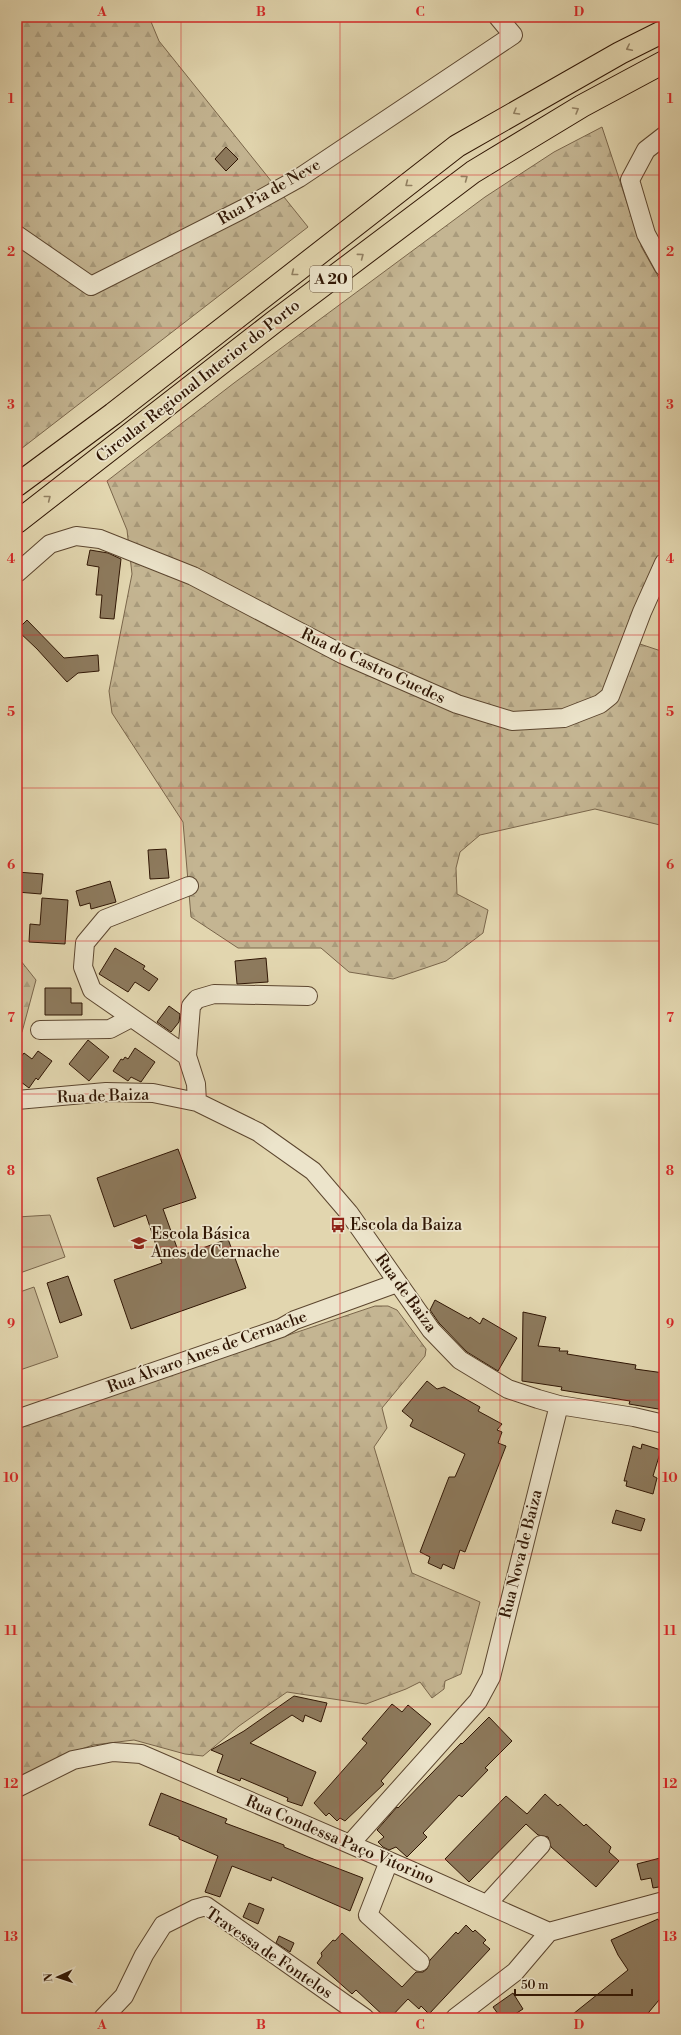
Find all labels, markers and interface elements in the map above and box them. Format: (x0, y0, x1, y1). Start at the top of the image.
text: A (96, 4, 107, 20)
text: B (256, 4, 266, 20)
text: C (415, 4, 425, 20)
text: D (574, 4, 584, 20)
one-way arrow (626, 43, 633, 51)
text: 1 (8, 91, 15, 107)
text: 1 (667, 91, 674, 107)
one-way arrow (571, 107, 579, 114)
one-way arrow (513, 108, 520, 115)
street label: Rua Pia de Neve (214, 155, 324, 229)
one-way arrow (461, 175, 468, 183)
one-way arrow (405, 180, 412, 187)
text: 2 (7, 244, 15, 260)
text: 2 (666, 244, 674, 260)
one-way arrow (357, 253, 364, 261)
road number: A 20 (310, 266, 352, 292)
one-way arrow (292, 268, 299, 275)
street label: Circular Regional Interior do Porto (92, 295, 304, 467)
text: 3 (7, 397, 15, 413)
text: 3 (666, 397, 674, 413)
one-way arrow (43, 496, 50, 503)
text: 4 (7, 551, 16, 567)
text: 4 (666, 551, 675, 567)
street label: Rua do Castro Guedes (298, 624, 448, 708)
text: 5 (7, 704, 15, 720)
text: 5 (666, 704, 674, 720)
text: 6 (7, 857, 15, 873)
text: 6 (666, 857, 674, 873)
text: 7 (7, 1010, 15, 1026)
text: 7 (666, 1010, 674, 1026)
street label: Rua de Baiza (56, 1084, 150, 1108)
text: 8 (7, 1163, 15, 1179)
text: 8 (666, 1163, 674, 1179)
place label: Escola da Baiza (350, 1215, 463, 1235)
bus stop icon: Escola da Baiza (329, 1216, 347, 1234)
place label: Escola Básica Anes de Cernache (150, 1224, 280, 1262)
school or university icon: Escola Básica Anes de Cernache (130, 1234, 148, 1252)
street label: Rua de Baiza (371, 1250, 442, 1337)
street label: Rua Álvaro Anes de Cernache (104, 1305, 310, 1398)
text: 9 (7, 1316, 15, 1332)
text: 9 (666, 1316, 674, 1332)
text: 10 (3, 1470, 19, 1486)
text: 10 (662, 1470, 678, 1486)
street label: Rua Nova de Baiza (495, 1487, 547, 1621)
text: 11 (5, 1623, 18, 1639)
text: 11 (664, 1623, 677, 1639)
text: 12 (4, 1776, 18, 1792)
text: 12 (663, 1776, 677, 1792)
street label: Rua Condessa Paço Vitorino (242, 1791, 438, 1889)
street label: Travessa de Fontelos (202, 1903, 336, 2003)
text: 13 (4, 1929, 18, 1945)
text: 13 (663, 1929, 677, 1945)
north arrow (38, 1957, 78, 1997)
scale bar (515, 1971, 632, 1997)
text: N (42, 1972, 56, 1982)
text: 50 m (521, 1978, 549, 1993)
text: A (96, 2017, 107, 2033)
text: B (256, 2017, 266, 2033)
text: C (415, 2017, 425, 2033)
text: D (574, 2017, 584, 2033)

